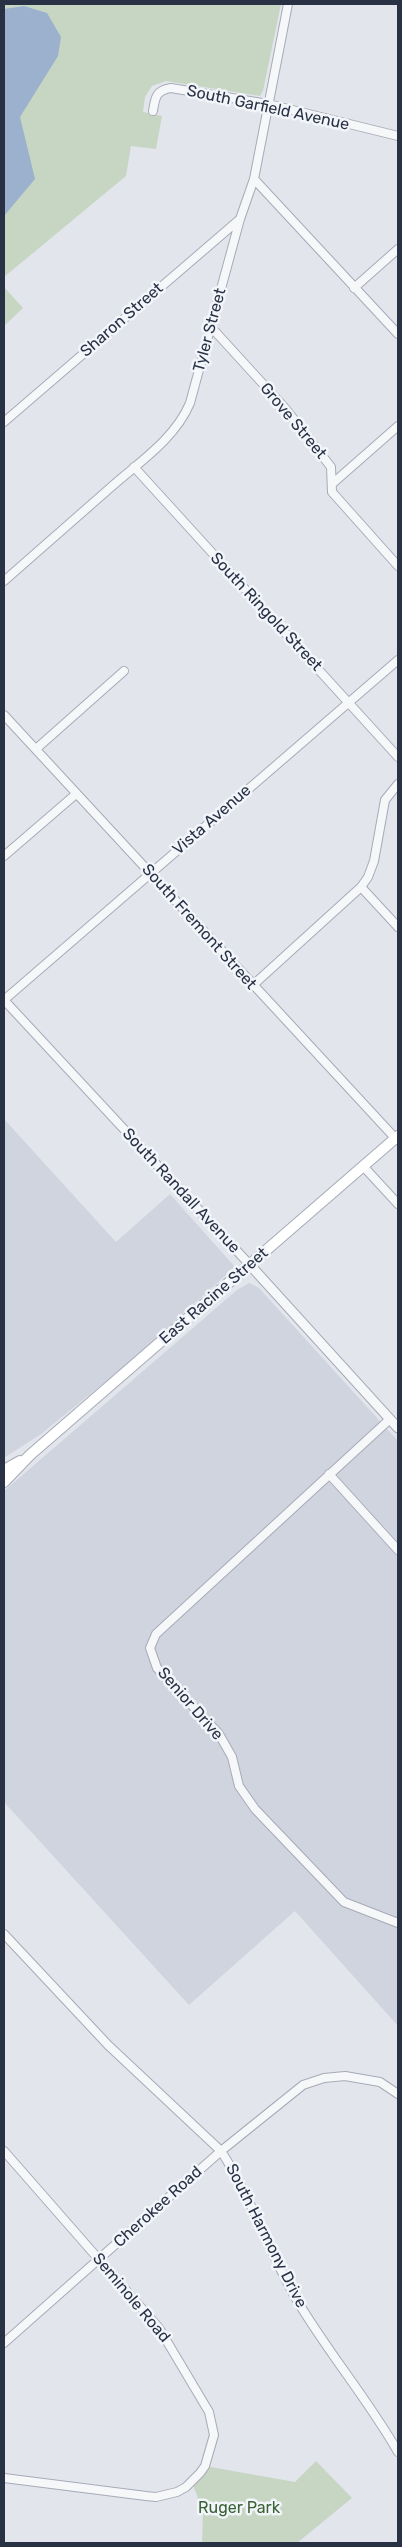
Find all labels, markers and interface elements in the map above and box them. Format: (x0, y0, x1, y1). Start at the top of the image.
street label: South Garfield Avenue (185, 81, 351, 135)
street label: Sharon Street (77, 279, 167, 361)
street label: Tyler Street (190, 286, 230, 374)
street label: Grove Street (256, 379, 330, 463)
street label: South Ringold Street (206, 549, 326, 675)
street label: Vista Avenue (169, 781, 255, 859)
street label: South Fremont Street (138, 860, 260, 994)
street label: South Randall Avenue (118, 1125, 244, 1257)
street label: East Racine Street (156, 1244, 272, 1348)
street label: Senior Drive (153, 1664, 227, 1744)
street label: South Harmony Drive (221, 2161, 311, 2311)
street label: Cherokee Road (110, 2162, 206, 2252)
street label: Seminole Road (88, 2249, 174, 2347)
park label: Ruger Park (198, 2498, 280, 2518)

